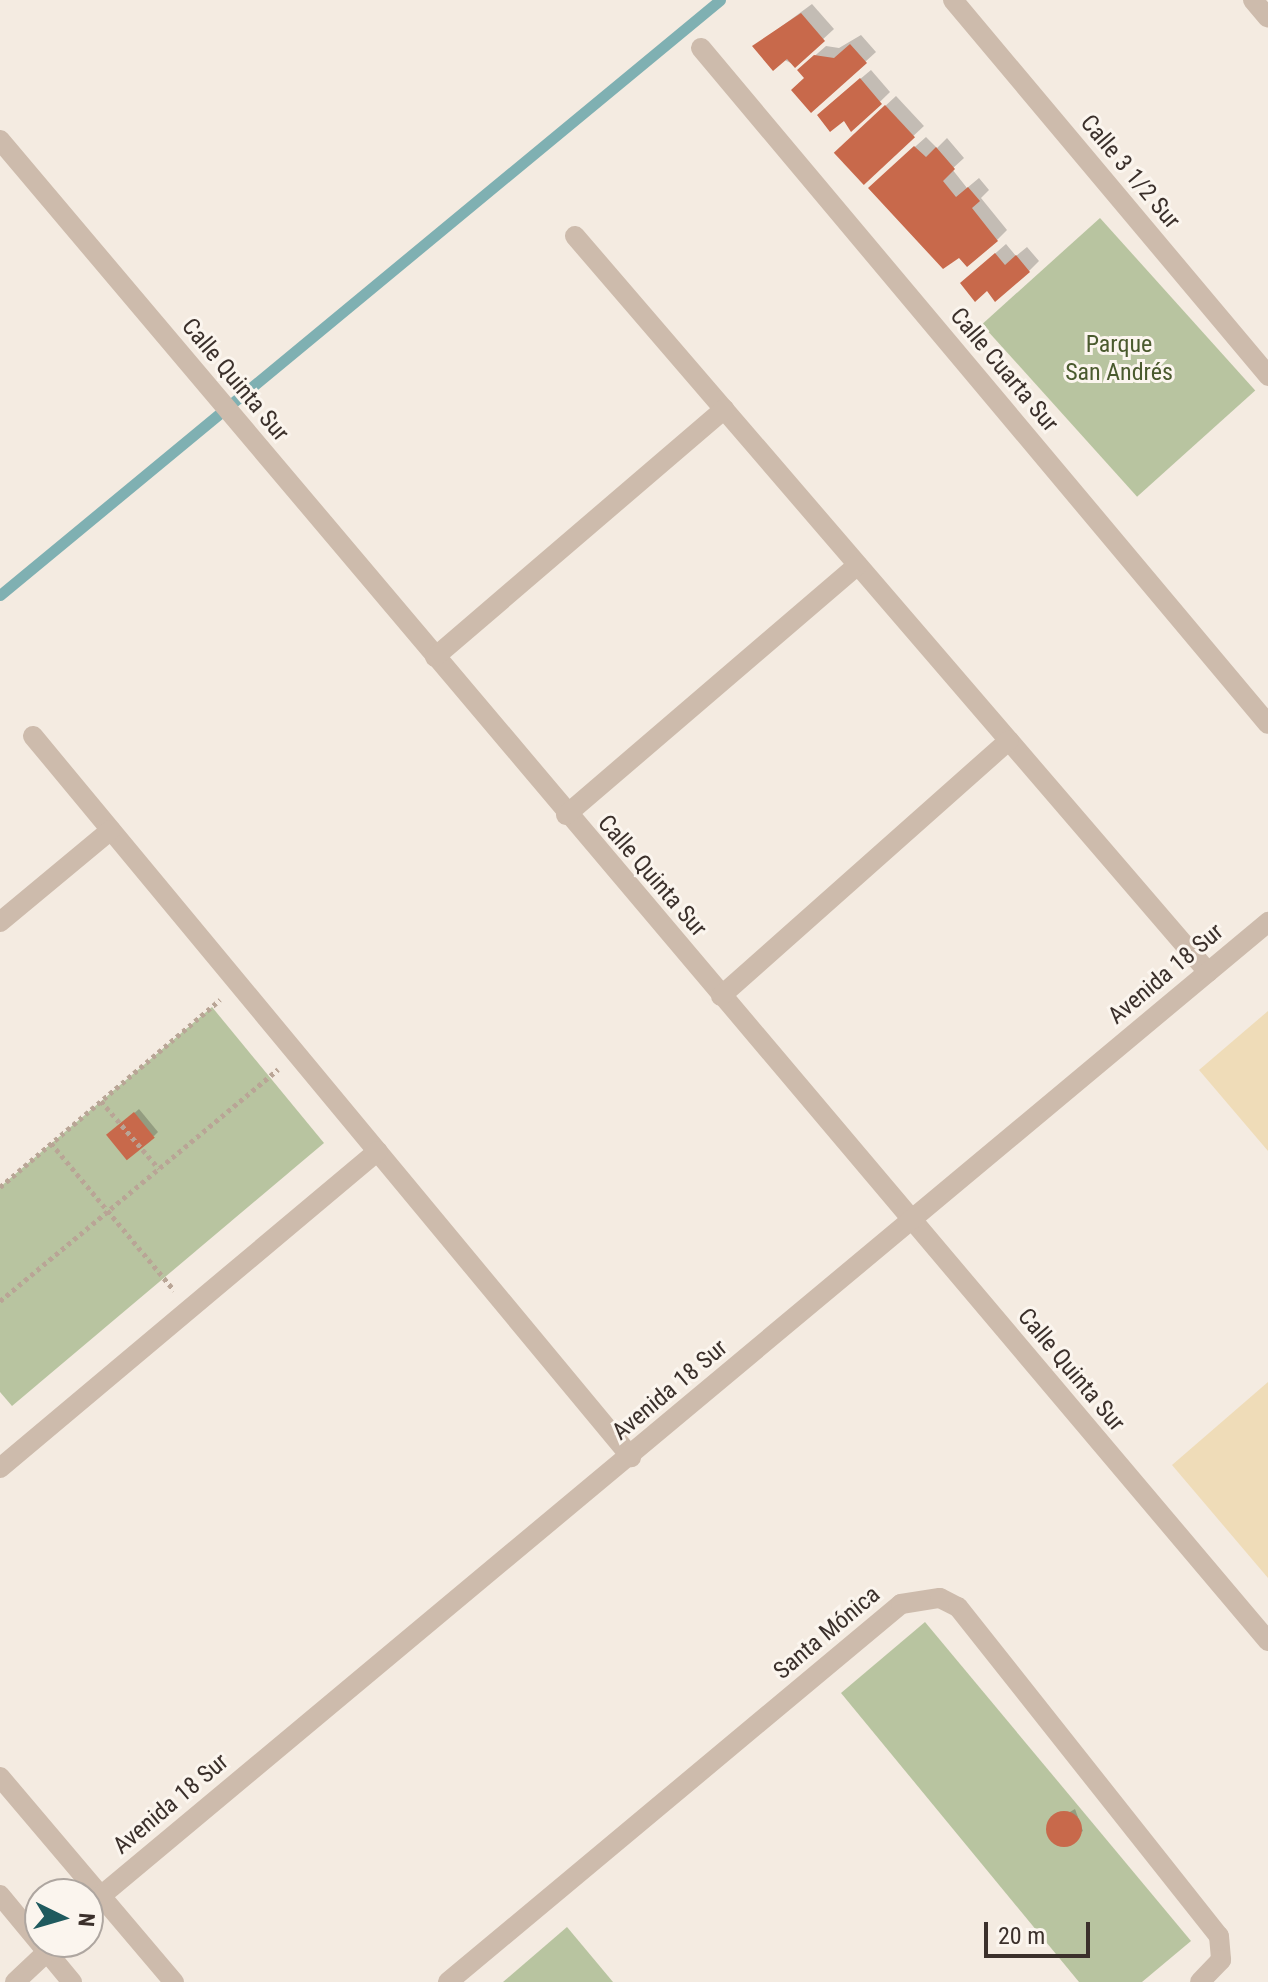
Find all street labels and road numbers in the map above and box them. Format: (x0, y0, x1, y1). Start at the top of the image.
street label: Calle 3 1/2 Sur (1074, 109, 1186, 235)
street label: Calle Cuarta Sur (944, 302, 1064, 438)
street label: Calle Quinta Sur (175, 313, 295, 447)
street label: Calle Quinta Sur (591, 809, 713, 943)
street label: Avenida 18 Sur (1103, 918, 1229, 1030)
street label: Calle Quinta Sur (1011, 1303, 1131, 1437)
street label: Avenida 18 Sur (607, 1334, 733, 1446)
street label: Santa Mónica (768, 1580, 886, 1686)
street label: Avenida 18 Sur (108, 1748, 234, 1860)

